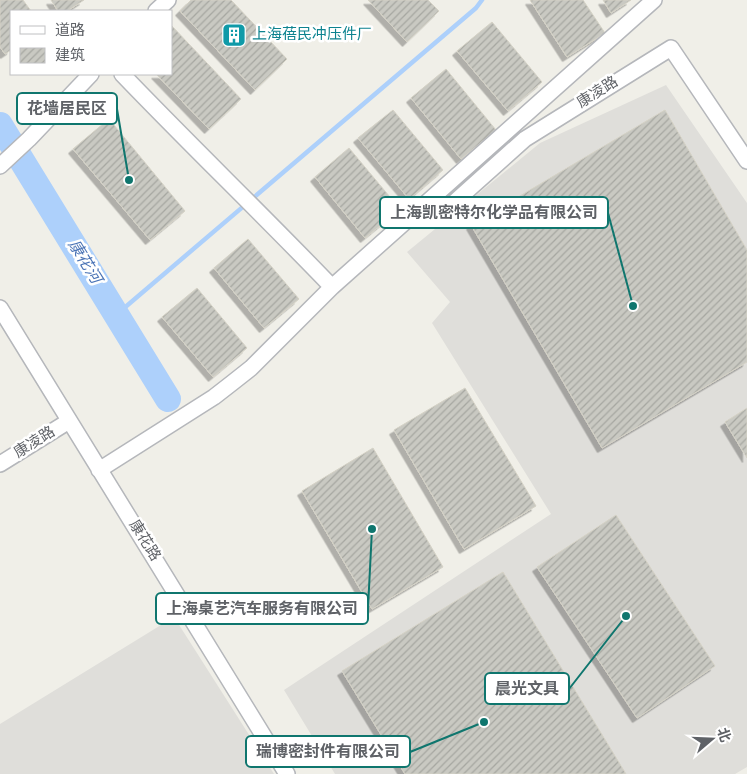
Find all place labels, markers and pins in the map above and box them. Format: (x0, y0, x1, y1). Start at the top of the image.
building icon: 上海蓓民冲压件厂 (221, 22, 247, 48)
place label: 上海蓓民冲压件厂 (252, 25, 372, 45)
callout: 花墙居民区 (17, 93, 117, 124)
callout: 上海凯密特尔化学品有限公司 (380, 197, 608, 228)
callout: 上海桌艺汽车服务有限公司 (156, 593, 368, 624)
callout: 晨光文具 (485, 673, 569, 704)
callout: 瑞博密封件有限公司 (246, 736, 410, 767)

